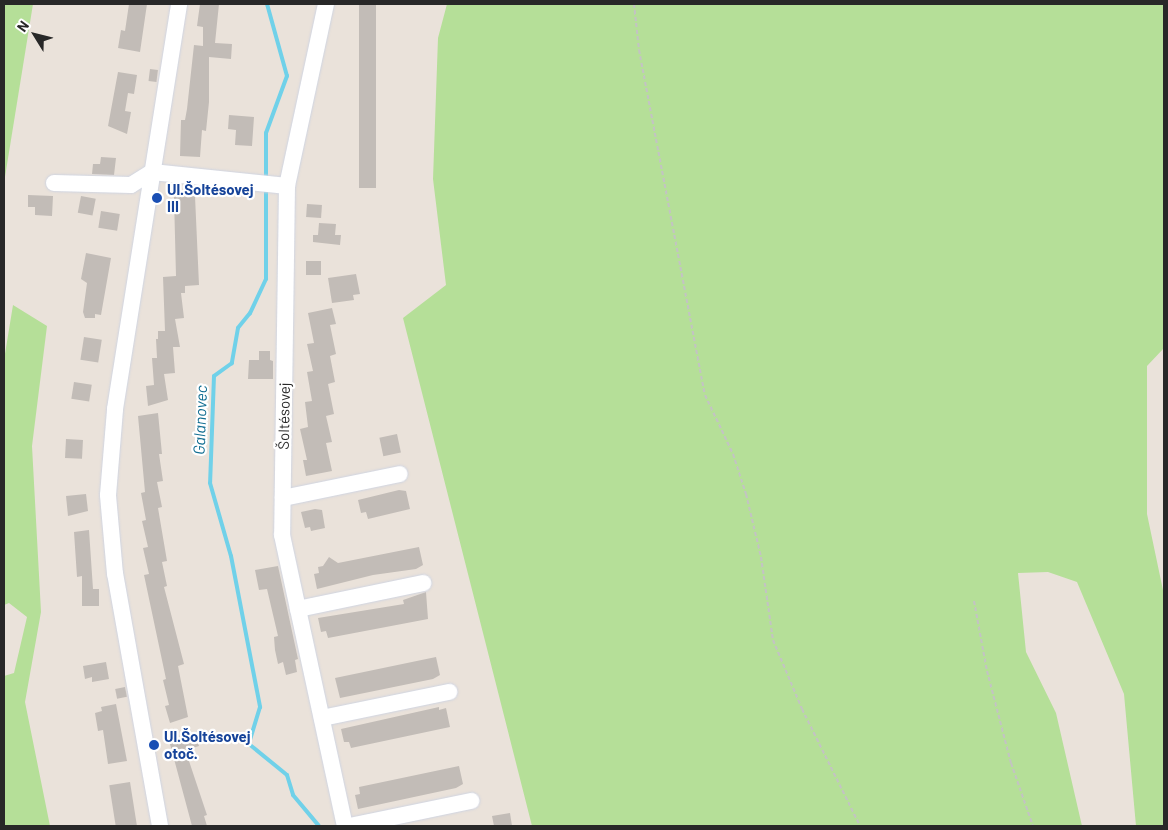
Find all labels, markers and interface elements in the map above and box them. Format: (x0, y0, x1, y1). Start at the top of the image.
north arrow (10, 10, 60, 60)
text: N (13, 17, 32, 35)
place label: Ul.Šoltésovej III (167, 180, 254, 215)
marker: Ul.Šoltésovej III (151, 192, 163, 204)
street label: Šoltésovej (274, 382, 294, 450)
water label: Galanovec (189, 385, 211, 455)
place label: Ul.Šoltésovej otoč. (164, 727, 251, 762)
marker: Ul.Šoltésovej otoč. (148, 739, 160, 751)

